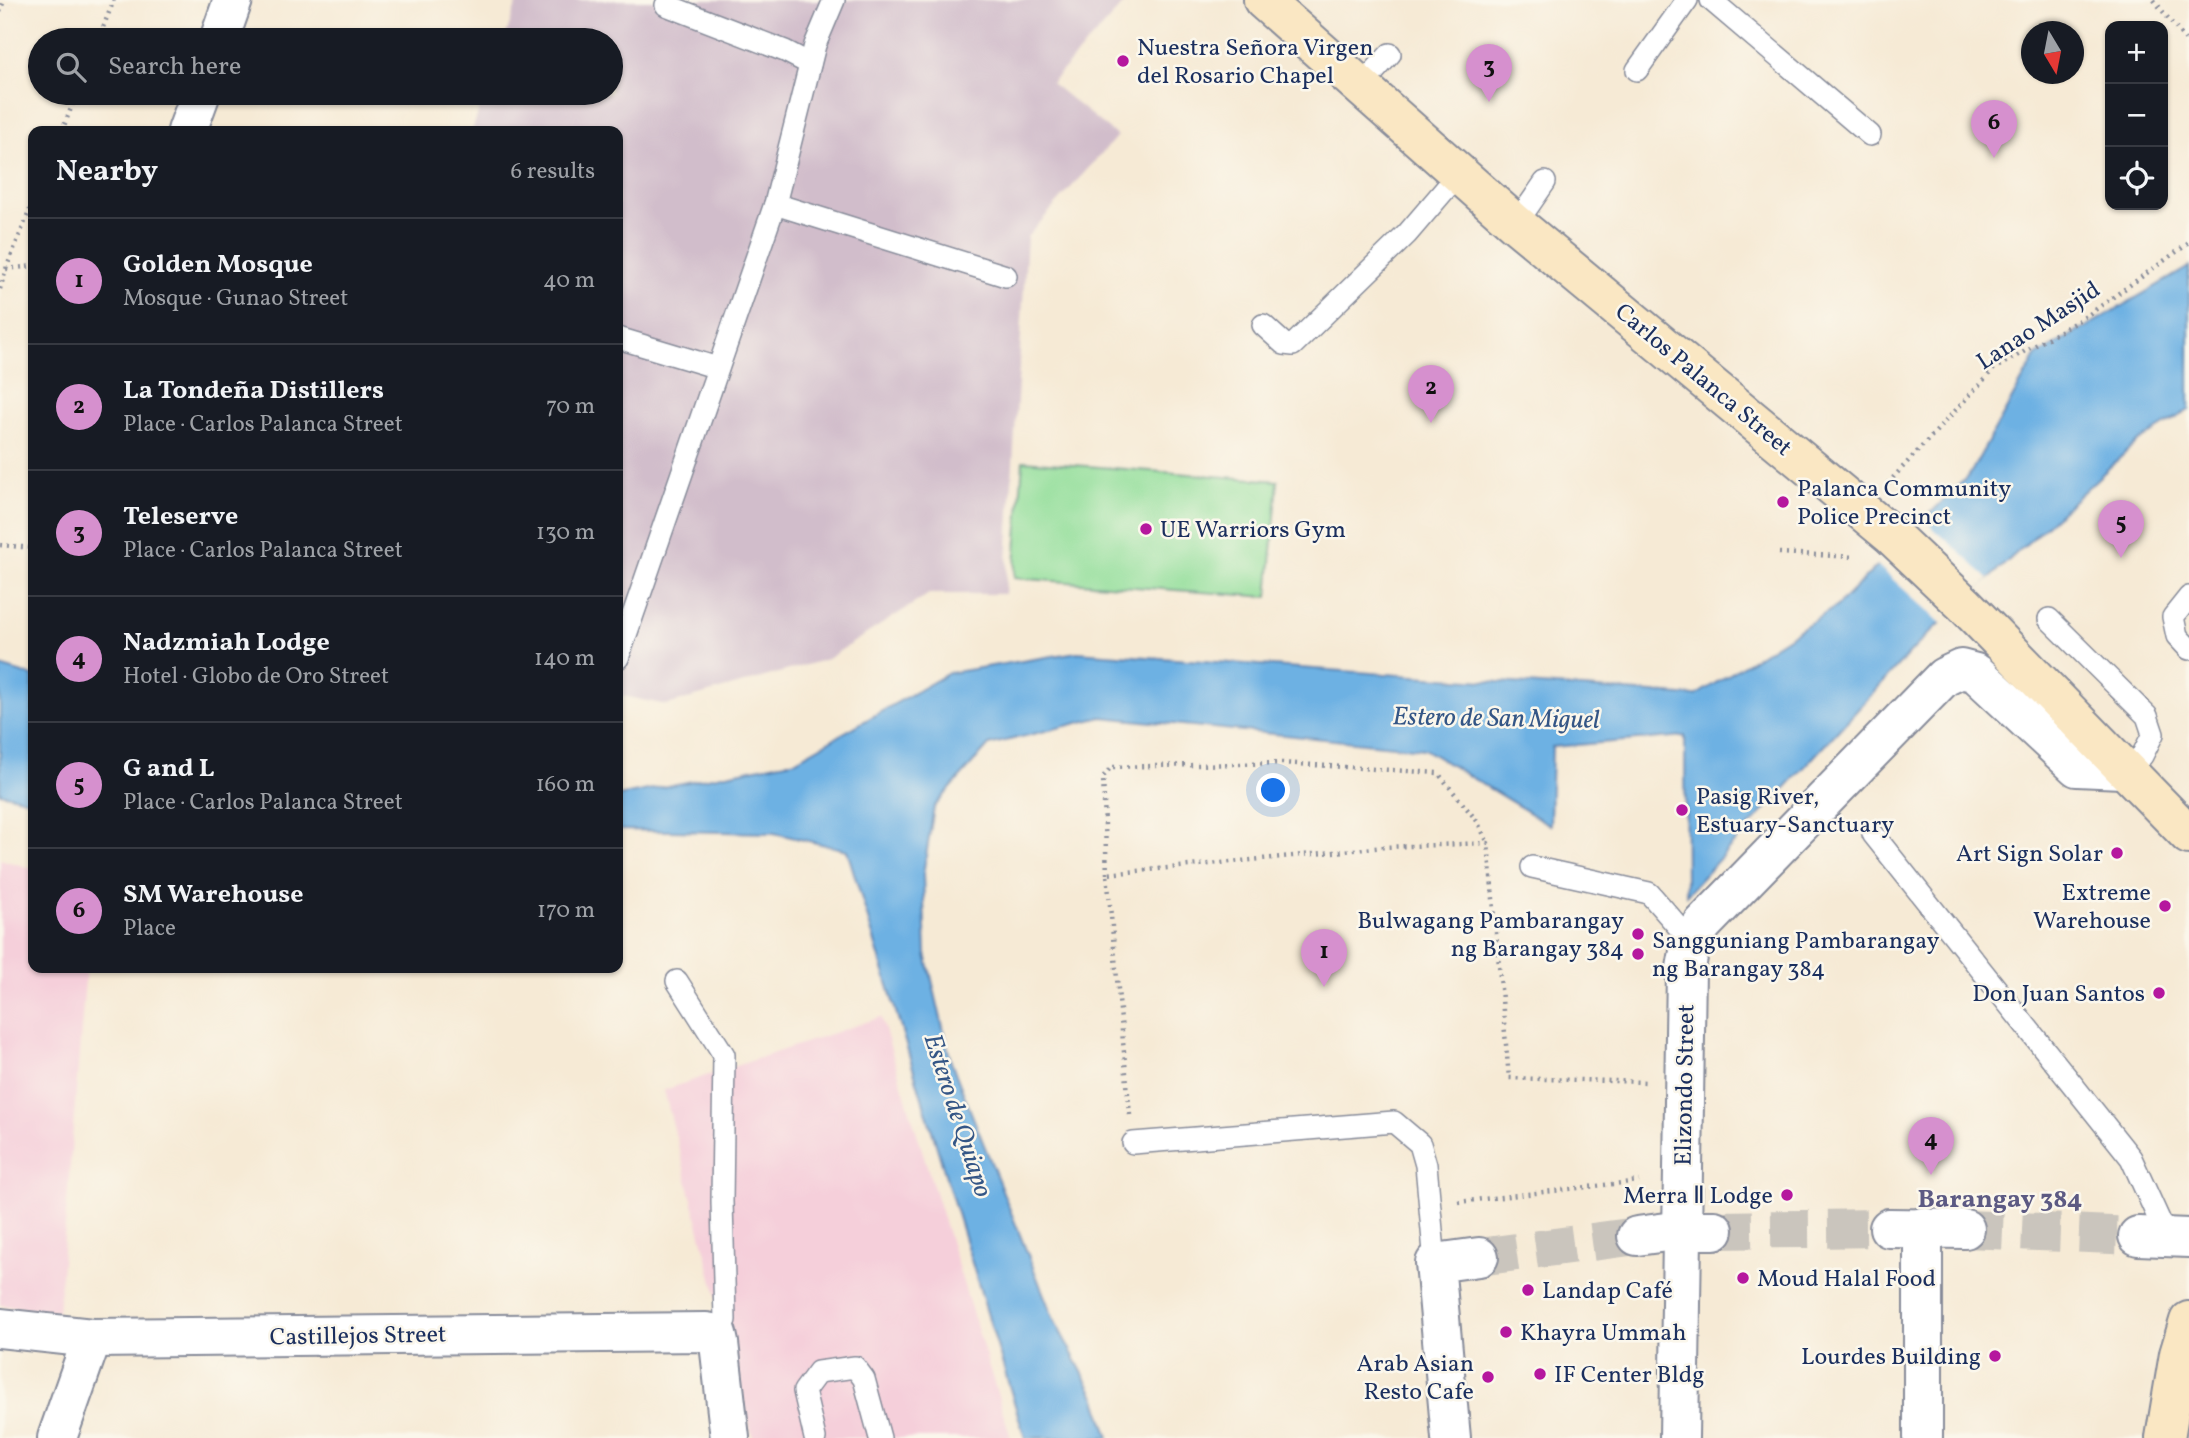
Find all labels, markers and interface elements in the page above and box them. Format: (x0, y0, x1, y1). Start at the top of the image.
north arrow (2021, 21, 2084, 84)
map controls (2105, 21, 2168, 210)
button: + (2105, 21, 2168, 84)
search box (28, 28, 623, 105)
place label: Nuestra Señora Virgen del Rosario Chapel (1137, 32, 1374, 94)
pin: 3 (1466, 44, 1512, 102)
icon: search (52, 48, 90, 86)
text: Search here (108, 49, 241, 85)
marker: Nuestra Señora Virgen del Rosario Chapel (1115, 53, 1131, 69)
button: − (2105, 84, 2168, 147)
pin: 6 (1971, 100, 2017, 158)
button: locate (2105, 147, 2168, 210)
text: Nearby (56, 151, 158, 193)
text: 6 results (511, 156, 595, 188)
text: Golden Mosque (123, 247, 313, 283)
text: 1 (74, 265, 84, 297)
text: 40 m (543, 265, 595, 297)
street label: Lanao Masjid (1971, 274, 2108, 379)
text: Mosque · Gunao Street (123, 283, 348, 315)
street label: Carlos Palanca Street (1607, 296, 1799, 465)
pin: 2 (1408, 365, 1454, 423)
text: La Tondeña Distillers (123, 373, 384, 409)
text: 2 (73, 391, 85, 423)
text: 70 m (546, 391, 595, 423)
text: Place · Carlos Palanca Street (123, 409, 403, 441)
place label: Palanca Community Police Precinct (1797, 473, 2011, 535)
marker: Palanca Community Police Precinct (1775, 494, 1791, 510)
text: Teleserve (123, 499, 238, 535)
pin: 5 (2098, 500, 2144, 558)
place label: UE Warriors Gym (1160, 514, 1346, 548)
text: 3 (73, 517, 85, 549)
text: 130 m (536, 517, 595, 549)
marker: UE Warriors Gym (1138, 521, 1154, 537)
text: Place · Carlos Palanca Street (123, 535, 403, 567)
text: Nadzmiah Lodge (123, 625, 330, 661)
text: 4 (72, 643, 86, 675)
text: 140 m (534, 643, 595, 675)
text: Hotel · Globo de Oro Street (123, 661, 389, 693)
water label: Estero de San Miguel (1392, 699, 1600, 739)
text: G and L (123, 751, 214, 787)
text: 5 (73, 769, 85, 801)
text: 160 m (536, 769, 595, 801)
your location (1256, 773, 1290, 807)
place label: Pasig River, Estuary-Sanctuary (1696, 781, 1894, 843)
text: Place · Carlos Palanca Street (123, 787, 403, 819)
marker: Pasig River, Estuary-Sanctuary (1674, 802, 1690, 818)
place label: Art Sign Solar (1956, 838, 2103, 872)
marker: Art Sign Solar (2109, 845, 2125, 861)
text: SM Warehouse (123, 877, 304, 913)
place label: Extreme Warehouse (2033, 877, 2151, 939)
text: 6 (73, 895, 85, 927)
text: 170 m (537, 895, 595, 927)
marker: Extreme Warehouse (2157, 898, 2173, 914)
place label: Bulwagang Pambarangay ng Barangay 384 (1357, 905, 1624, 967)
text: Place (123, 913, 176, 945)
place label: Sangguniang Pambarangay ng Barangay 384 (1652, 925, 1940, 987)
marker: Bulwagang Pambarangay ng Barangay 384 (1630, 926, 1646, 942)
pin: 1 (1301, 929, 1347, 987)
marker: Sangguniang Pambarangay ng Barangay 384 (1630, 946, 1646, 962)
place label: Don Juan Santos (1972, 978, 2145, 1012)
marker: Don Juan Santos (2151, 985, 2167, 1001)
street label: Elizondo Street (1668, 1004, 1704, 1166)
water label: Estero de Quiapo (914, 1029, 1001, 1202)
pin: 4 (1908, 1117, 1954, 1175)
place label: Merra Ⅱ Lodge (1623, 1180, 1773, 1214)
district label: Barangay 384 (1918, 1182, 2082, 1218)
marker: Merra Ⅱ Lodge (1779, 1187, 1795, 1203)
place label: Moud Halal Food (1757, 1263, 1936, 1297)
marker: Moud Halal Food (1735, 1270, 1751, 1286)
place label: Landap Café (1542, 1275, 1673, 1309)
marker: Landap Café (1520, 1282, 1536, 1298)
place label: Khayra Ummah (1520, 1317, 1687, 1351)
street label: Castillejos Street (269, 1318, 447, 1356)
marker: Khayra Ummah (1498, 1324, 1514, 1340)
place label: Lourdes Building (1801, 1341, 1981, 1375)
place label: Arab Asian Resto Cafe (1356, 1348, 1474, 1410)
marker: Lourdes Building (1987, 1348, 2003, 1364)
place label: IF Center Bldg (1554, 1359, 1704, 1393)
marker: IF Center Bldg (1532, 1366, 1548, 1382)
marker: Arab Asian Resto Cafe (1480, 1369, 1496, 1385)

